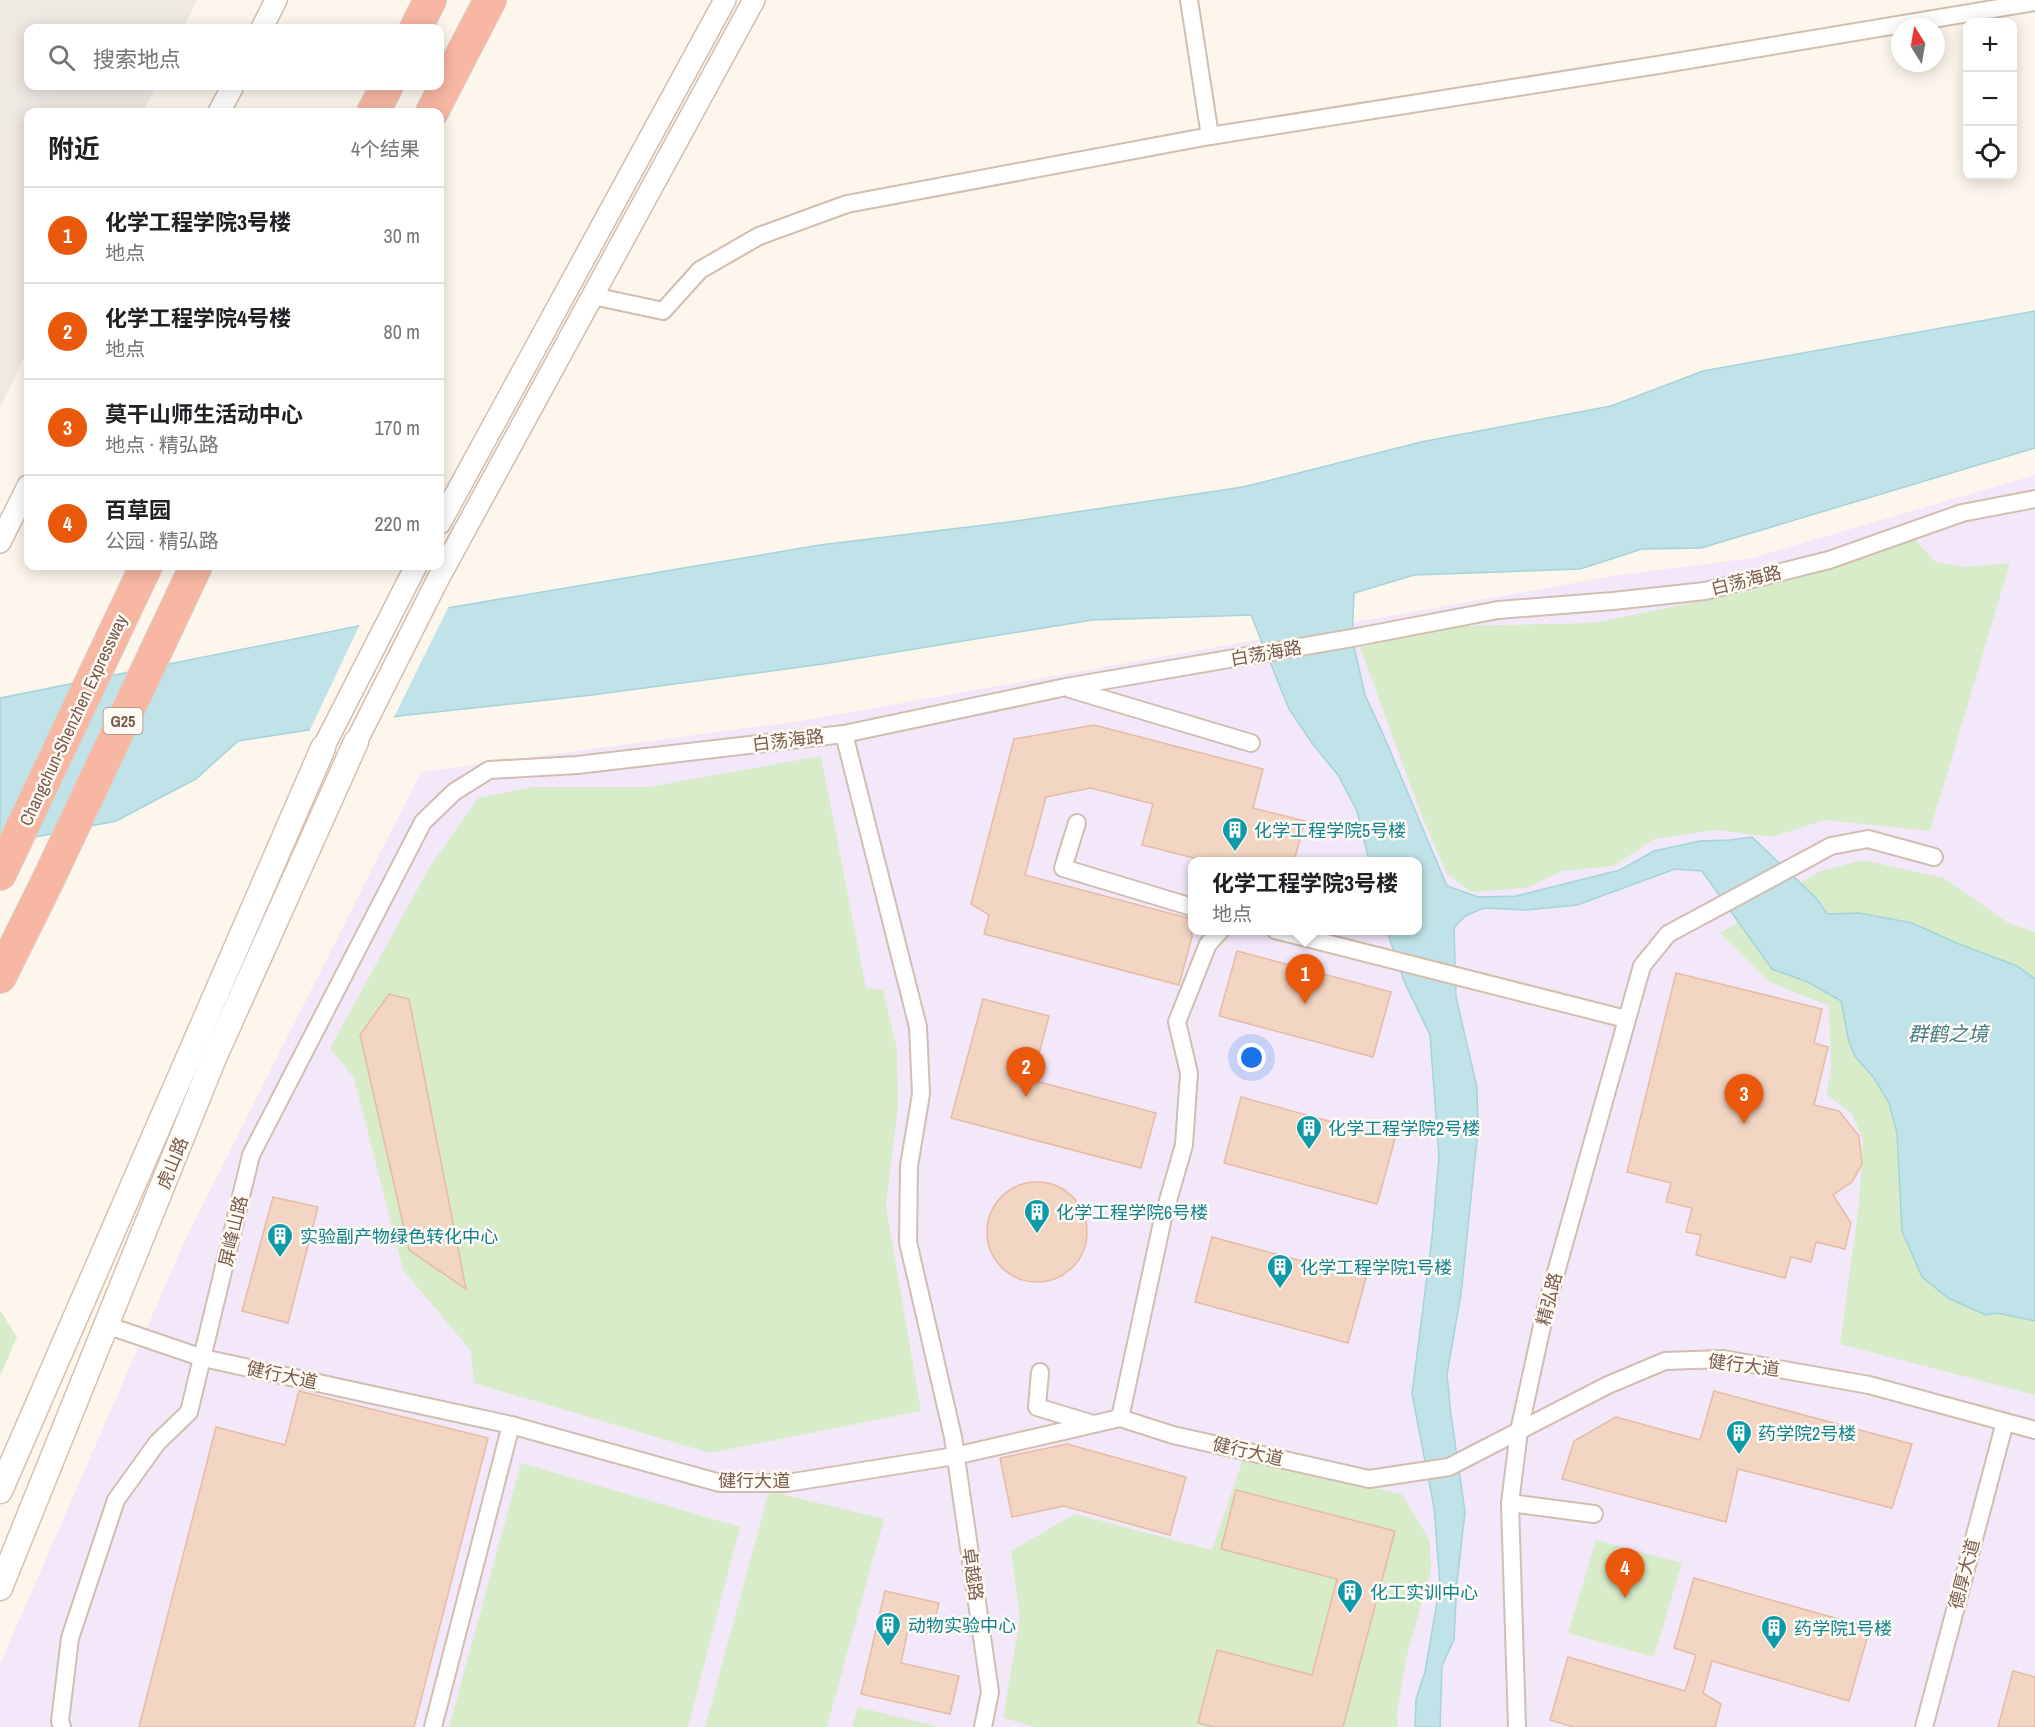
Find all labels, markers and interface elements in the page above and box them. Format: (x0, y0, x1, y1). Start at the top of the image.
north arrow (1891, 18, 1945, 72)
map controls (1963, 18, 2017, 180)
button: + (1963, 18, 2017, 72)
search box (24, 24, 444, 90)
icon: search (45, 41, 78, 74)
text: 搜索地点 (93, 44, 181, 74)
button: − (1963, 72, 2017, 126)
button: locate (1963, 126, 2017, 180)
text: 附近 (48, 131, 100, 166)
text: 4个结果 (351, 135, 420, 162)
text: 化学工程学院3号楼 (105, 207, 291, 237)
text: 1 (63, 222, 72, 249)
text: 30 m (384, 222, 420, 249)
text: 地点 (105, 239, 145, 266)
text: 化学工程学院4号楼 (105, 303, 291, 333)
text: 2 (63, 318, 72, 345)
text: 80 m (384, 318, 420, 345)
text: 地点 (105, 335, 145, 362)
text: 莫干山师生活动中心 (105, 399, 303, 429)
text: 3 (63, 414, 72, 441)
text: 170 m (374, 414, 420, 441)
text: 地点 · 精弘路 (105, 431, 219, 458)
text: 百草园 (105, 495, 171, 525)
text: 4 (63, 510, 72, 537)
text: 220 m (374, 510, 420, 537)
text: 公园 · 精弘路 (105, 527, 219, 554)
street label: 白荡海路 (1708, 559, 1784, 601)
street label: Changchun-Shenzhen Expressway (13, 610, 133, 830)
street label: 白荡海路 (1228, 634, 1304, 672)
road number: G25 (104, 708, 142, 734)
street label: 白荡海路 (751, 723, 825, 757)
building icon: 化学工程学院5号楼 (1220, 815, 1250, 853)
place label: 化学工程学院5号楼 (1254, 818, 1406, 843)
popup (1188, 857, 1422, 935)
text: 化学工程学院3号楼 (1212, 868, 1398, 898)
text: 地点 (1212, 900, 1252, 927)
pin: 1 (1286, 954, 1324, 1004)
water label: 群鹤之境 (1908, 1020, 1990, 1047)
your location (1237, 1043, 1266, 1072)
pin: 2 (1006, 1048, 1046, 1097)
pin: 3 (1724, 1074, 1764, 1124)
building icon: 化学工程学院2号楼 (1294, 1113, 1324, 1151)
place label: 化学工程学院2号楼 (1328, 1116, 1480, 1141)
street label: 虎山路 (150, 1133, 194, 1193)
street label: 屏峰山路 (213, 1193, 253, 1269)
building icon: 化学工程学院6号楼 (1022, 1197, 1052, 1235)
place label: 化学工程学院6号楼 (1056, 1200, 1208, 1225)
building icon: 实验副产物绿色转化中心 (265, 1221, 295, 1259)
place label: 实验副产物绿色转化中心 (300, 1224, 498, 1249)
building icon: 化学工程学院1号楼 (1265, 1252, 1295, 1290)
place label: 化学工程学院1号楼 (1300, 1255, 1452, 1280)
street label: 精弘路 (1530, 1270, 1568, 1328)
street label: 健行大道 (1707, 1348, 1781, 1382)
street label: 健行大道 (244, 1355, 320, 1395)
building icon: 药学院2号楼 (1724, 1418, 1754, 1456)
place label: 药学院2号楼 (1758, 1421, 1856, 1446)
street label: 健行大道 (1210, 1431, 1286, 1471)
street label: 健行大道 (718, 1468, 790, 1493)
street label: 德厚大道 (1943, 1536, 1985, 1612)
street label: 卓越路 (957, 1546, 989, 1602)
pin: 4 (1606, 1548, 1644, 1598)
building icon: 化工实训中心 (1335, 1577, 1365, 1615)
place label: 化工实训中心 (1370, 1580, 1478, 1605)
building icon: 动物实验中心 (873, 1610, 903, 1648)
place label: 动物实验中心 (908, 1613, 1016, 1638)
building icon: 药学院1号楼 (1759, 1613, 1789, 1651)
place label: 药学院1号楼 (1794, 1616, 1892, 1641)

